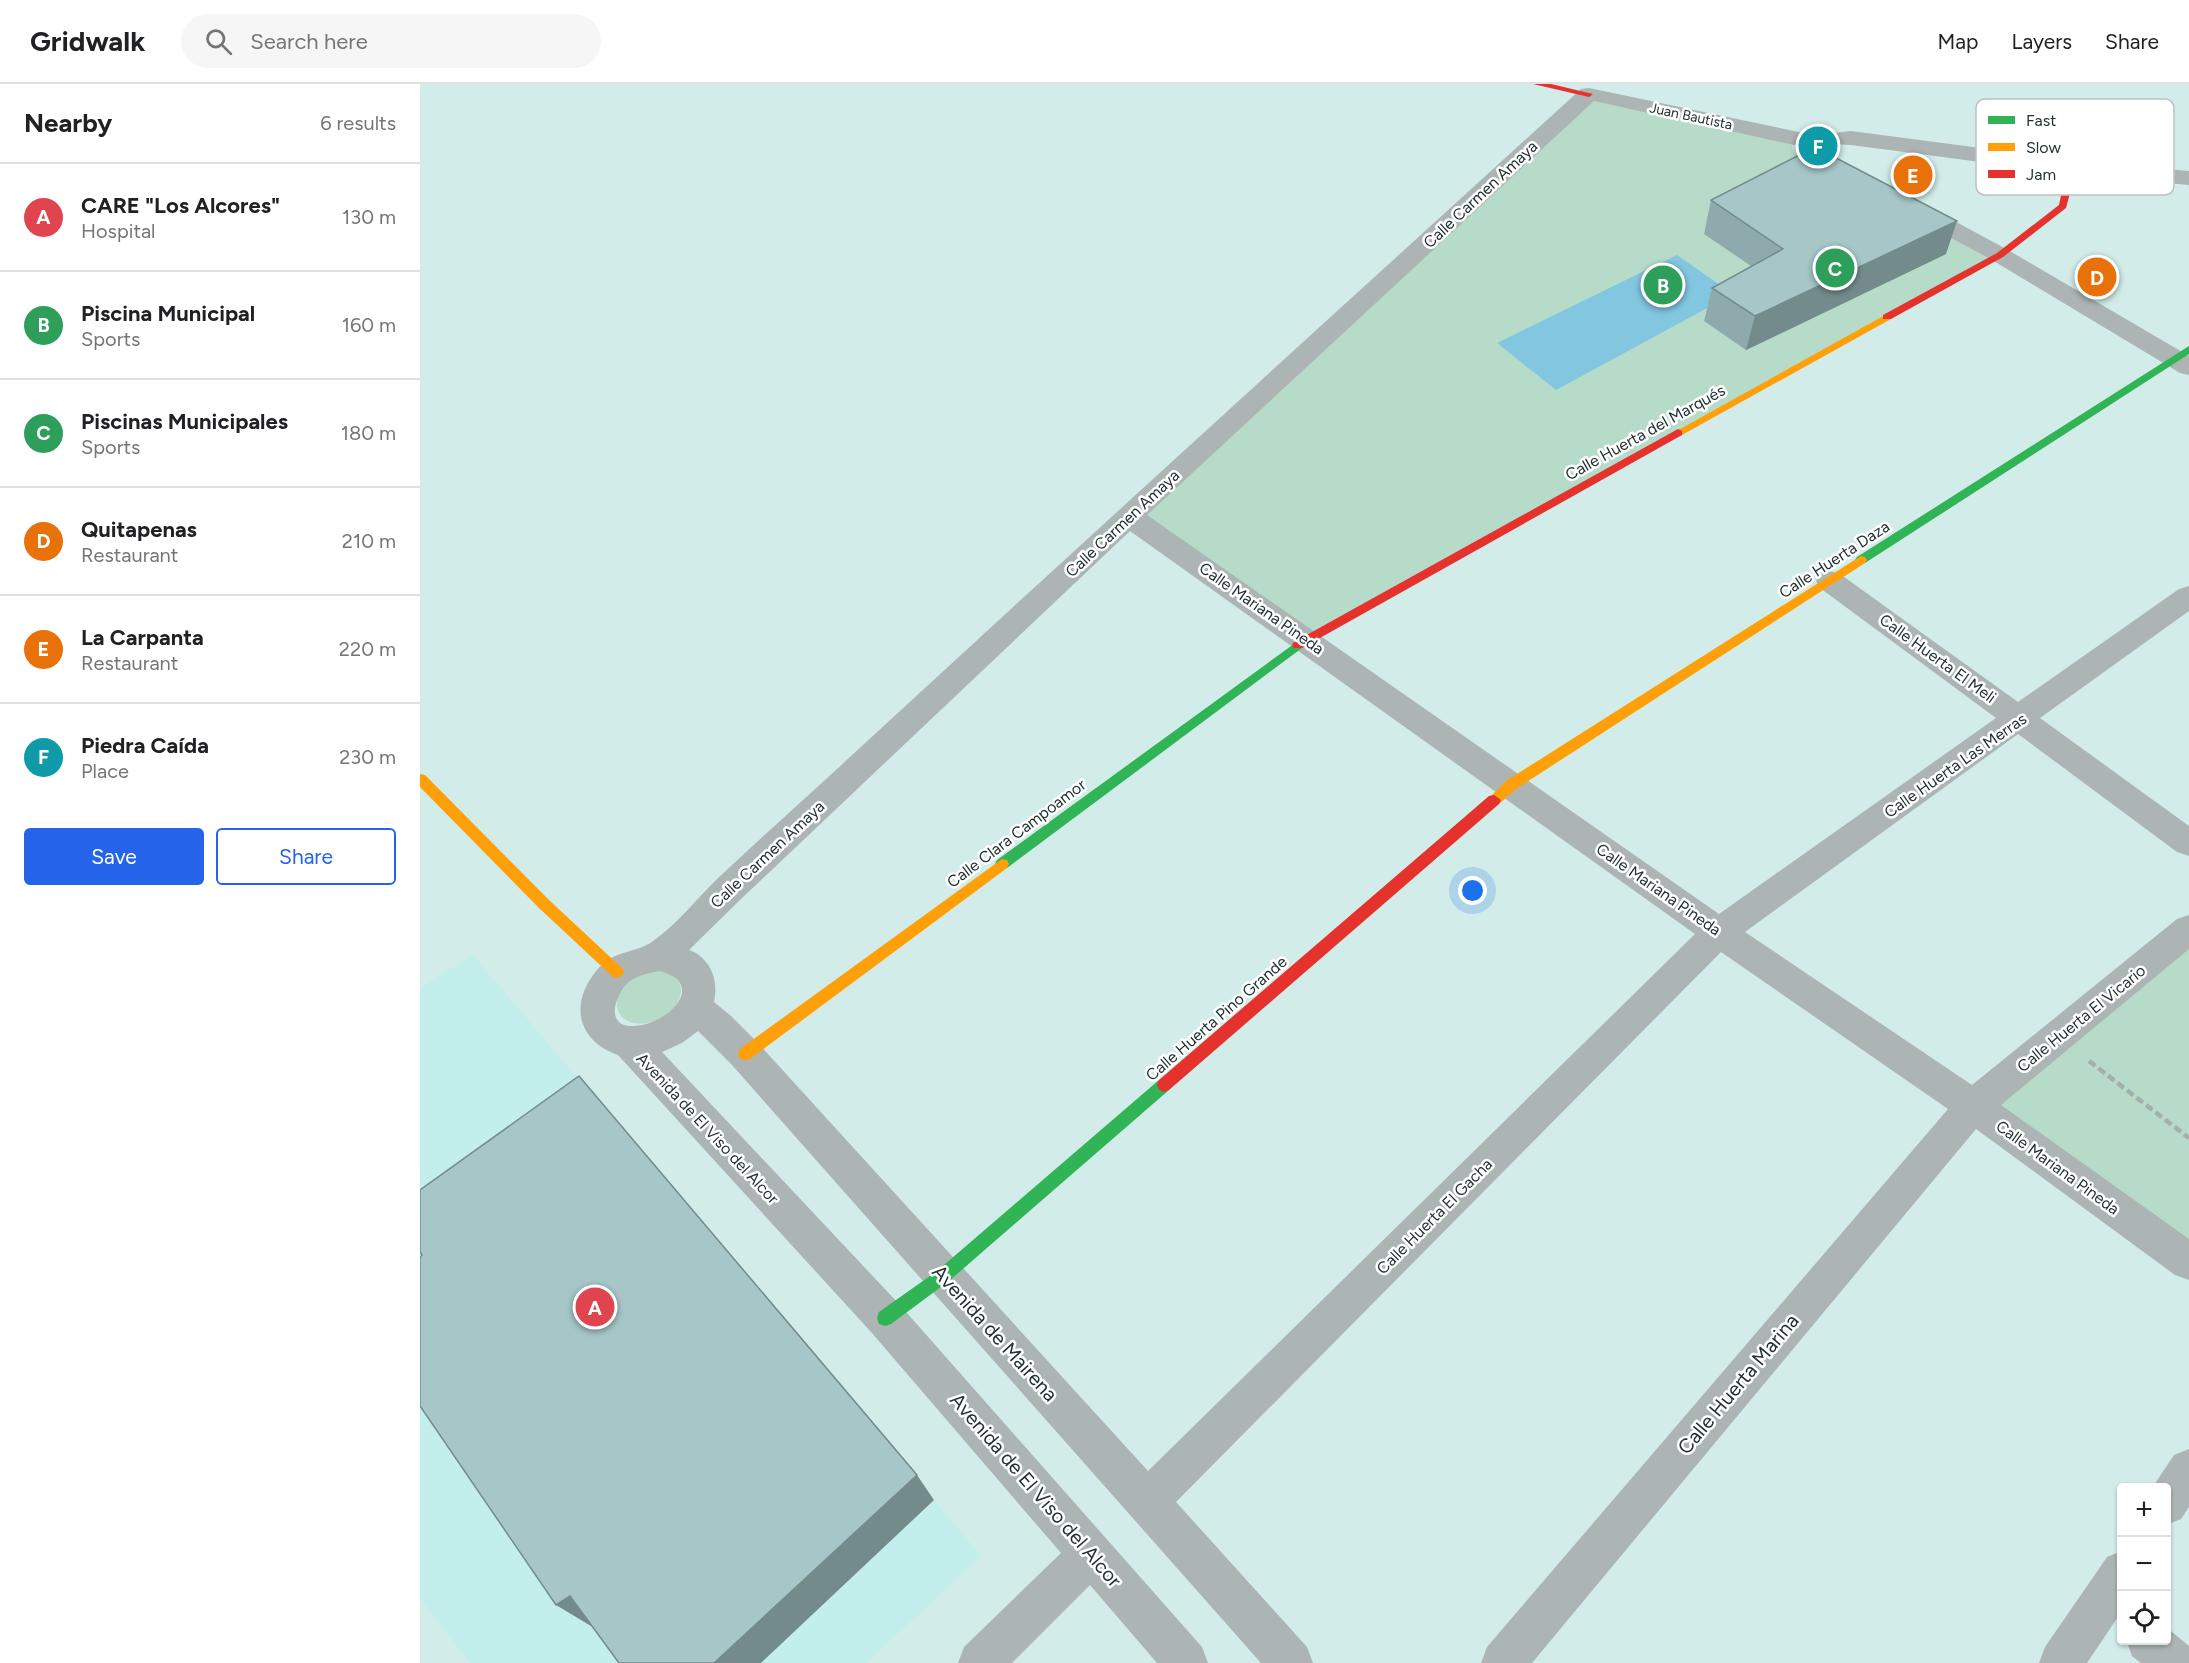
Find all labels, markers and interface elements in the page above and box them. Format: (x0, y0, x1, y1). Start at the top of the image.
search box (181, 14, 601, 68)
text: Gridwalk (30, 24, 145, 58)
icon: search (202, 25, 235, 58)
text: Search here (250, 28, 368, 55)
text: Map (1938, 29, 1978, 54)
text: Layers (2011, 29, 2072, 54)
text: Share (2105, 29, 2159, 54)
street label: Juan Bautista (1648, 99, 1734, 134)
legend (1976, 99, 2174, 195)
text: Nearby (24, 107, 112, 139)
text: 6 results (320, 111, 396, 135)
text: Fast (2026, 111, 2056, 130)
pin: F (1798, 124, 1838, 168)
street label: Calle Carmen Amaya (1420, 137, 1541, 252)
text: Slow (2026, 138, 2061, 157)
pin: E (1894, 152, 1932, 197)
text: Jam (2026, 165, 2056, 184)
text: CARE "Los Alcores" (81, 192, 280, 219)
text: A (36, 205, 51, 229)
text: 130 m (342, 205, 396, 229)
text: Hospital (81, 219, 156, 243)
pin: C (1816, 246, 1854, 291)
pin: D (2078, 254, 2116, 300)
pin: B (1644, 262, 1682, 308)
text: Piscina Municipal (81, 300, 255, 327)
text: B (37, 313, 50, 337)
text: 160 m (342, 313, 396, 337)
text: Sports (81, 327, 140, 351)
street label: Calle Huerta del Marqués (1562, 381, 1728, 484)
text: Piscinas Municipales (81, 408, 288, 435)
text: C (36, 421, 51, 445)
text: 180 m (341, 421, 396, 445)
text: Sports (81, 435, 140, 459)
street label: Calle Carmen Amaya (1062, 466, 1183, 581)
text: Quitapenas (81, 516, 197, 543)
street label: Calle Huerta Daza (1775, 517, 1893, 602)
text: D (37, 529, 51, 553)
text: 210 m (342, 529, 396, 553)
text: Restaurant (81, 543, 178, 567)
street label: Calle Mariana Pineda (1196, 558, 1328, 659)
street label: Calle Huerta El Meli (1876, 610, 2000, 707)
text: La Carpanta (81, 624, 204, 651)
text: E (38, 637, 49, 661)
text: 220 m (339, 637, 396, 661)
text: Restaurant (81, 651, 178, 675)
street label: Calle Huerta Las Merras (1881, 709, 2030, 822)
text: Piedra Caída (81, 732, 209, 759)
text: F (38, 745, 49, 769)
text: 230 m (339, 745, 396, 769)
text: Place (81, 759, 129, 783)
street label: Calle Clara Campoamor (943, 775, 1090, 892)
street label: Calle Carmen Amaya (707, 797, 828, 912)
button: Save (24, 828, 204, 885)
button: Share (216, 828, 396, 885)
street label: Calle Mariana Pineda (1593, 839, 1725, 940)
your location (1458, 876, 1487, 905)
street label: Calle Huerta Pino Grande (1142, 952, 1291, 1085)
street label: Calle Huerta El Vicario (2013, 961, 2149, 1076)
street label: Avenida de El Viso del Alcor (633, 1049, 783, 1208)
street label: Calle Mariana Pineda (1992, 1116, 2123, 1218)
street label: Calle Huerta El Gacha (1373, 1155, 1496, 1278)
street label: Avenida de Mairena (927, 1260, 1063, 1406)
pin: A (576, 1284, 615, 1330)
street label: Calle Huerta Marina (1672, 1309, 1804, 1459)
street label: Avenida de El Viso del Alcor (945, 1388, 1127, 1592)
map controls (2117, 1483, 2171, 1645)
button: + (2117, 1483, 2171, 1537)
button: − (2117, 1537, 2171, 1591)
button: locate (2117, 1591, 2171, 1645)

